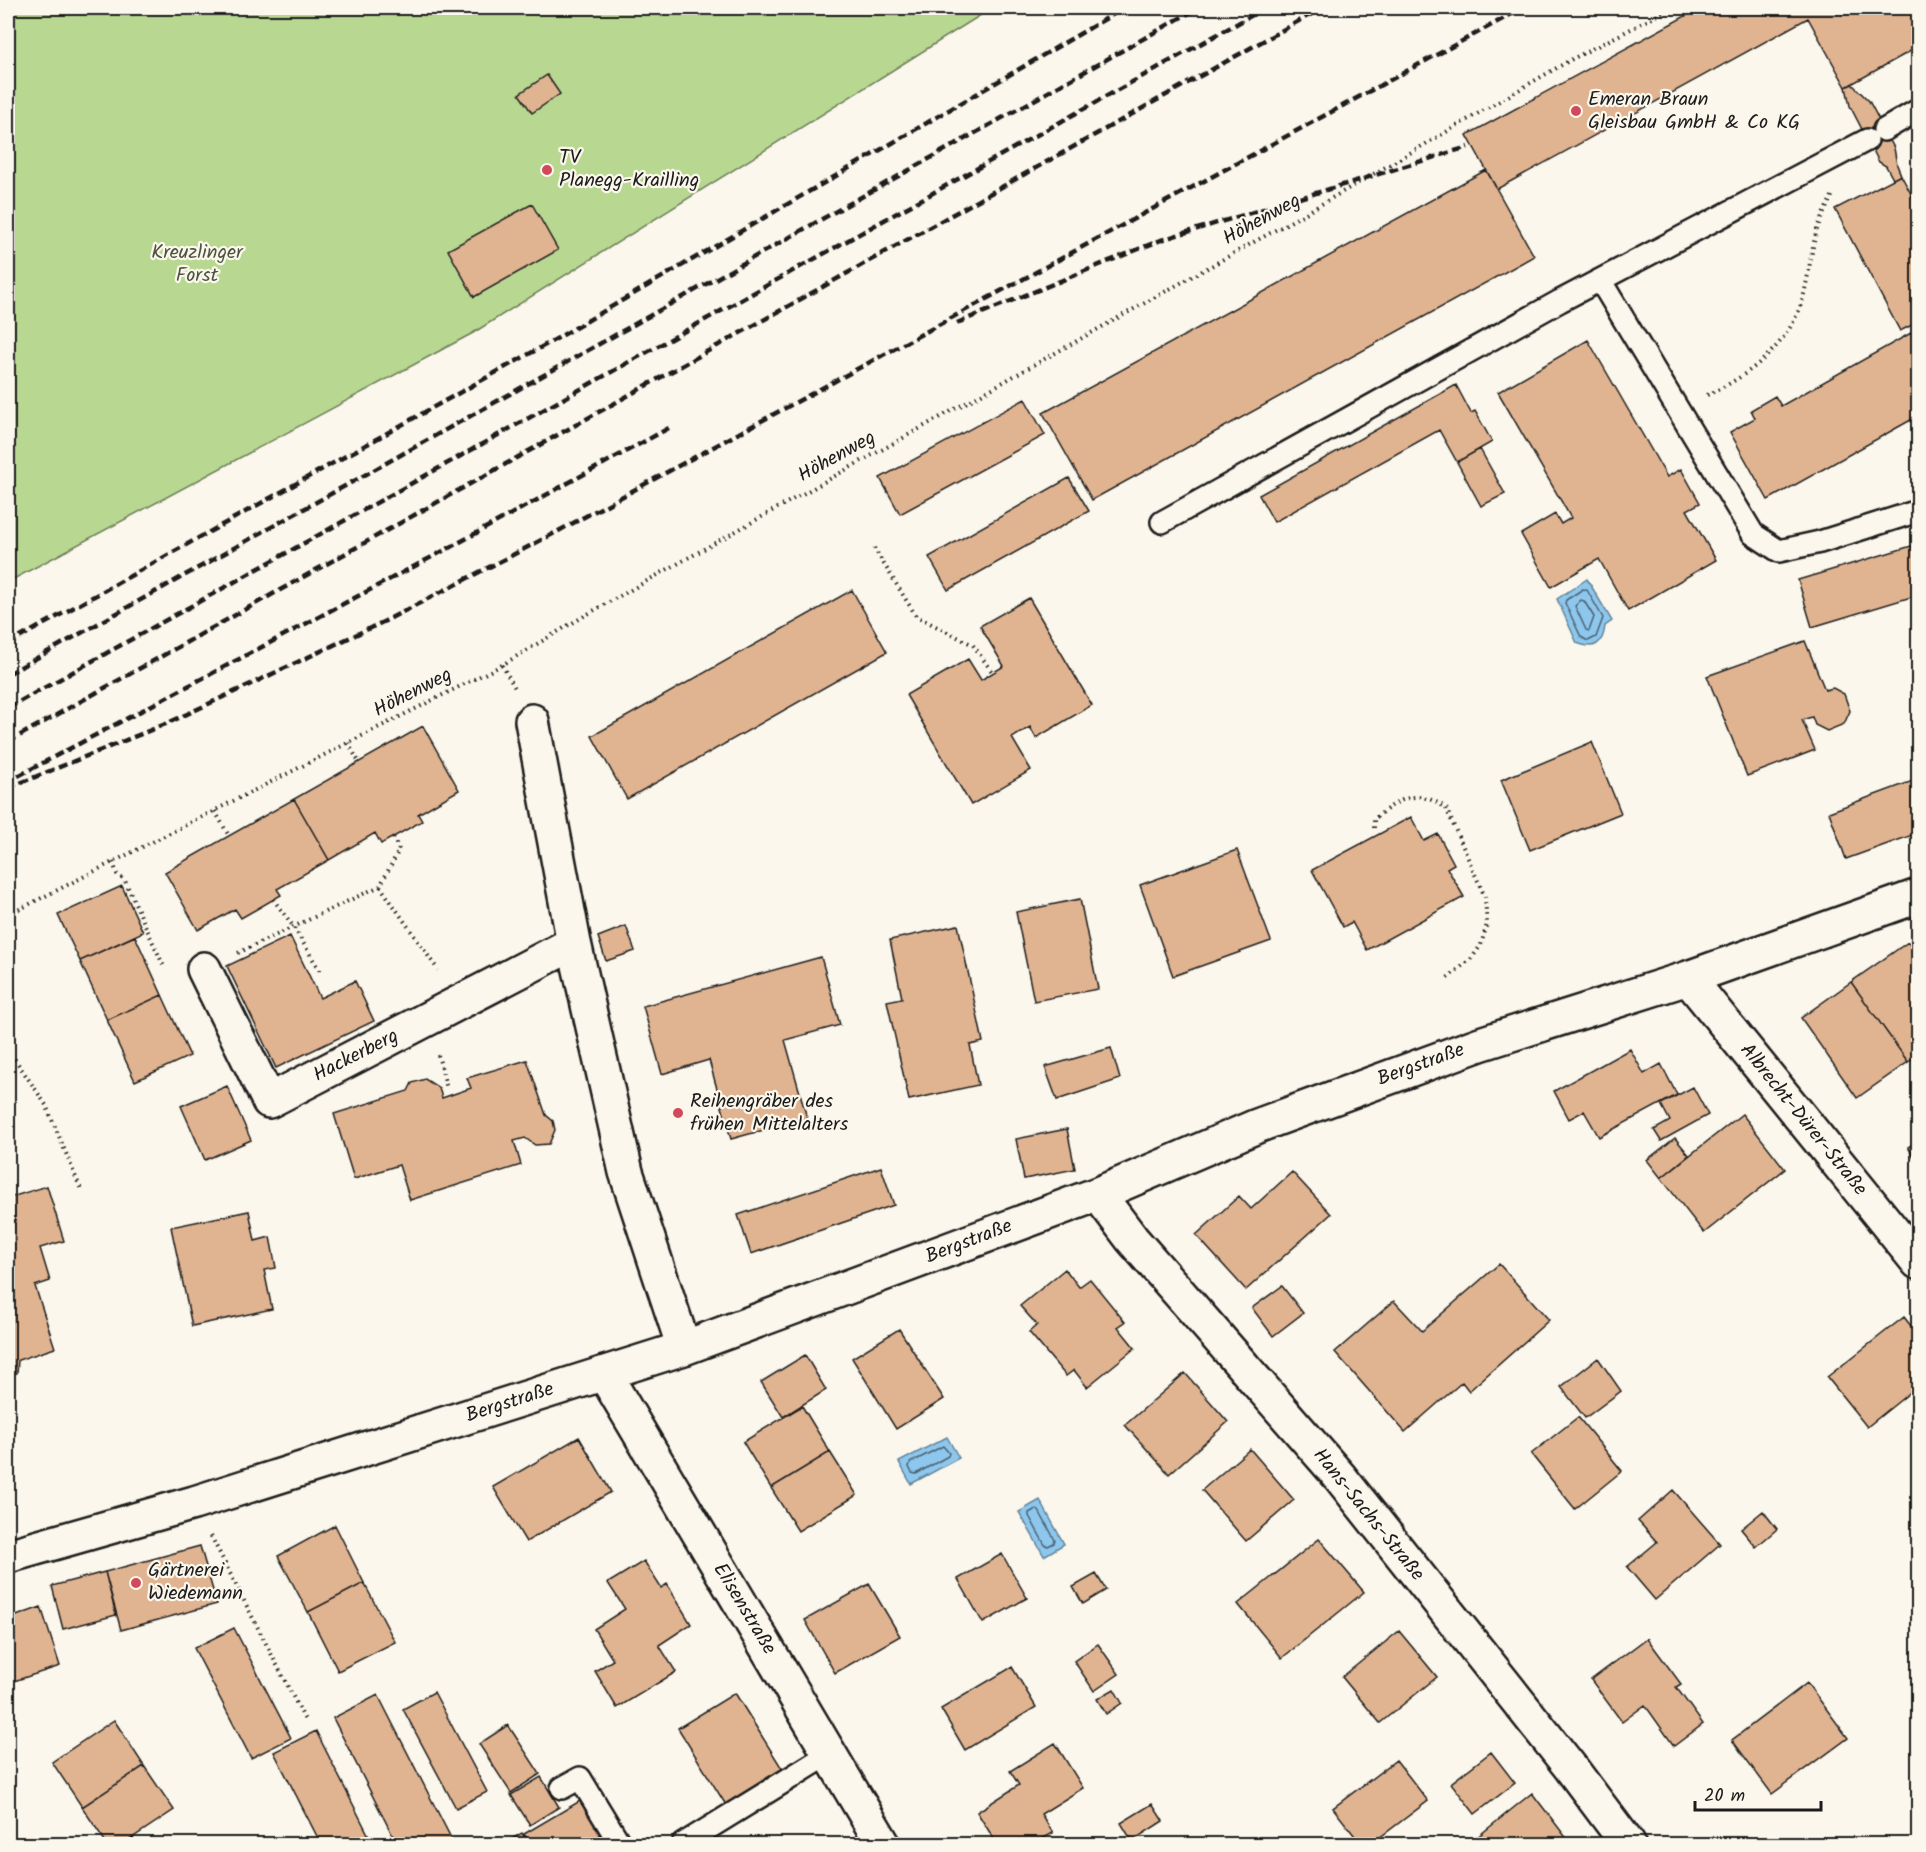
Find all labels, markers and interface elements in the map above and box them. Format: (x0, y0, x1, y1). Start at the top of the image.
place label: Emeran Braun Gleisbau GmbH & Co KG (1588, 84, 1800, 139)
marker: Emeran Braun Gleisbau GmbH & Co KG (1569, 104, 1583, 118)
place label: TV Planegg-Krailling (559, 142, 699, 197)
marker: TV Planegg-Krailling (540, 163, 554, 177)
street label: Höhenweg (1217, 185, 1307, 255)
park label: Kreuzlinger Forst (151, 237, 244, 292)
street label: Höhenweg (792, 422, 882, 492)
street label: Höhenweg (368, 659, 458, 727)
street label: Hackerberg (308, 1021, 404, 1091)
street label: Bergstraße (1373, 1034, 1469, 1096)
street label: Albrecht-Dürer-Straße (1731, 1037, 1875, 1203)
place label: Reihengräber des frühen Mittelalters (690, 1086, 849, 1141)
marker: Reihengräber des frühen Mittelalters (671, 1106, 685, 1120)
street label: Bergstraße (921, 1211, 1017, 1273)
street label: Bergstraße (462, 1374, 558, 1432)
street label: Hans-Sachs-Straße (1304, 1441, 1432, 1589)
place label: Gärtnerei Wiedemann (148, 1555, 243, 1610)
street label: Elisenstraße (704, 1557, 784, 1661)
marker: Gärtnerei Wiedemann (129, 1576, 143, 1590)
scale bar (1695, 1774, 1821, 1812)
text: 20 m (1704, 1782, 1745, 1811)

